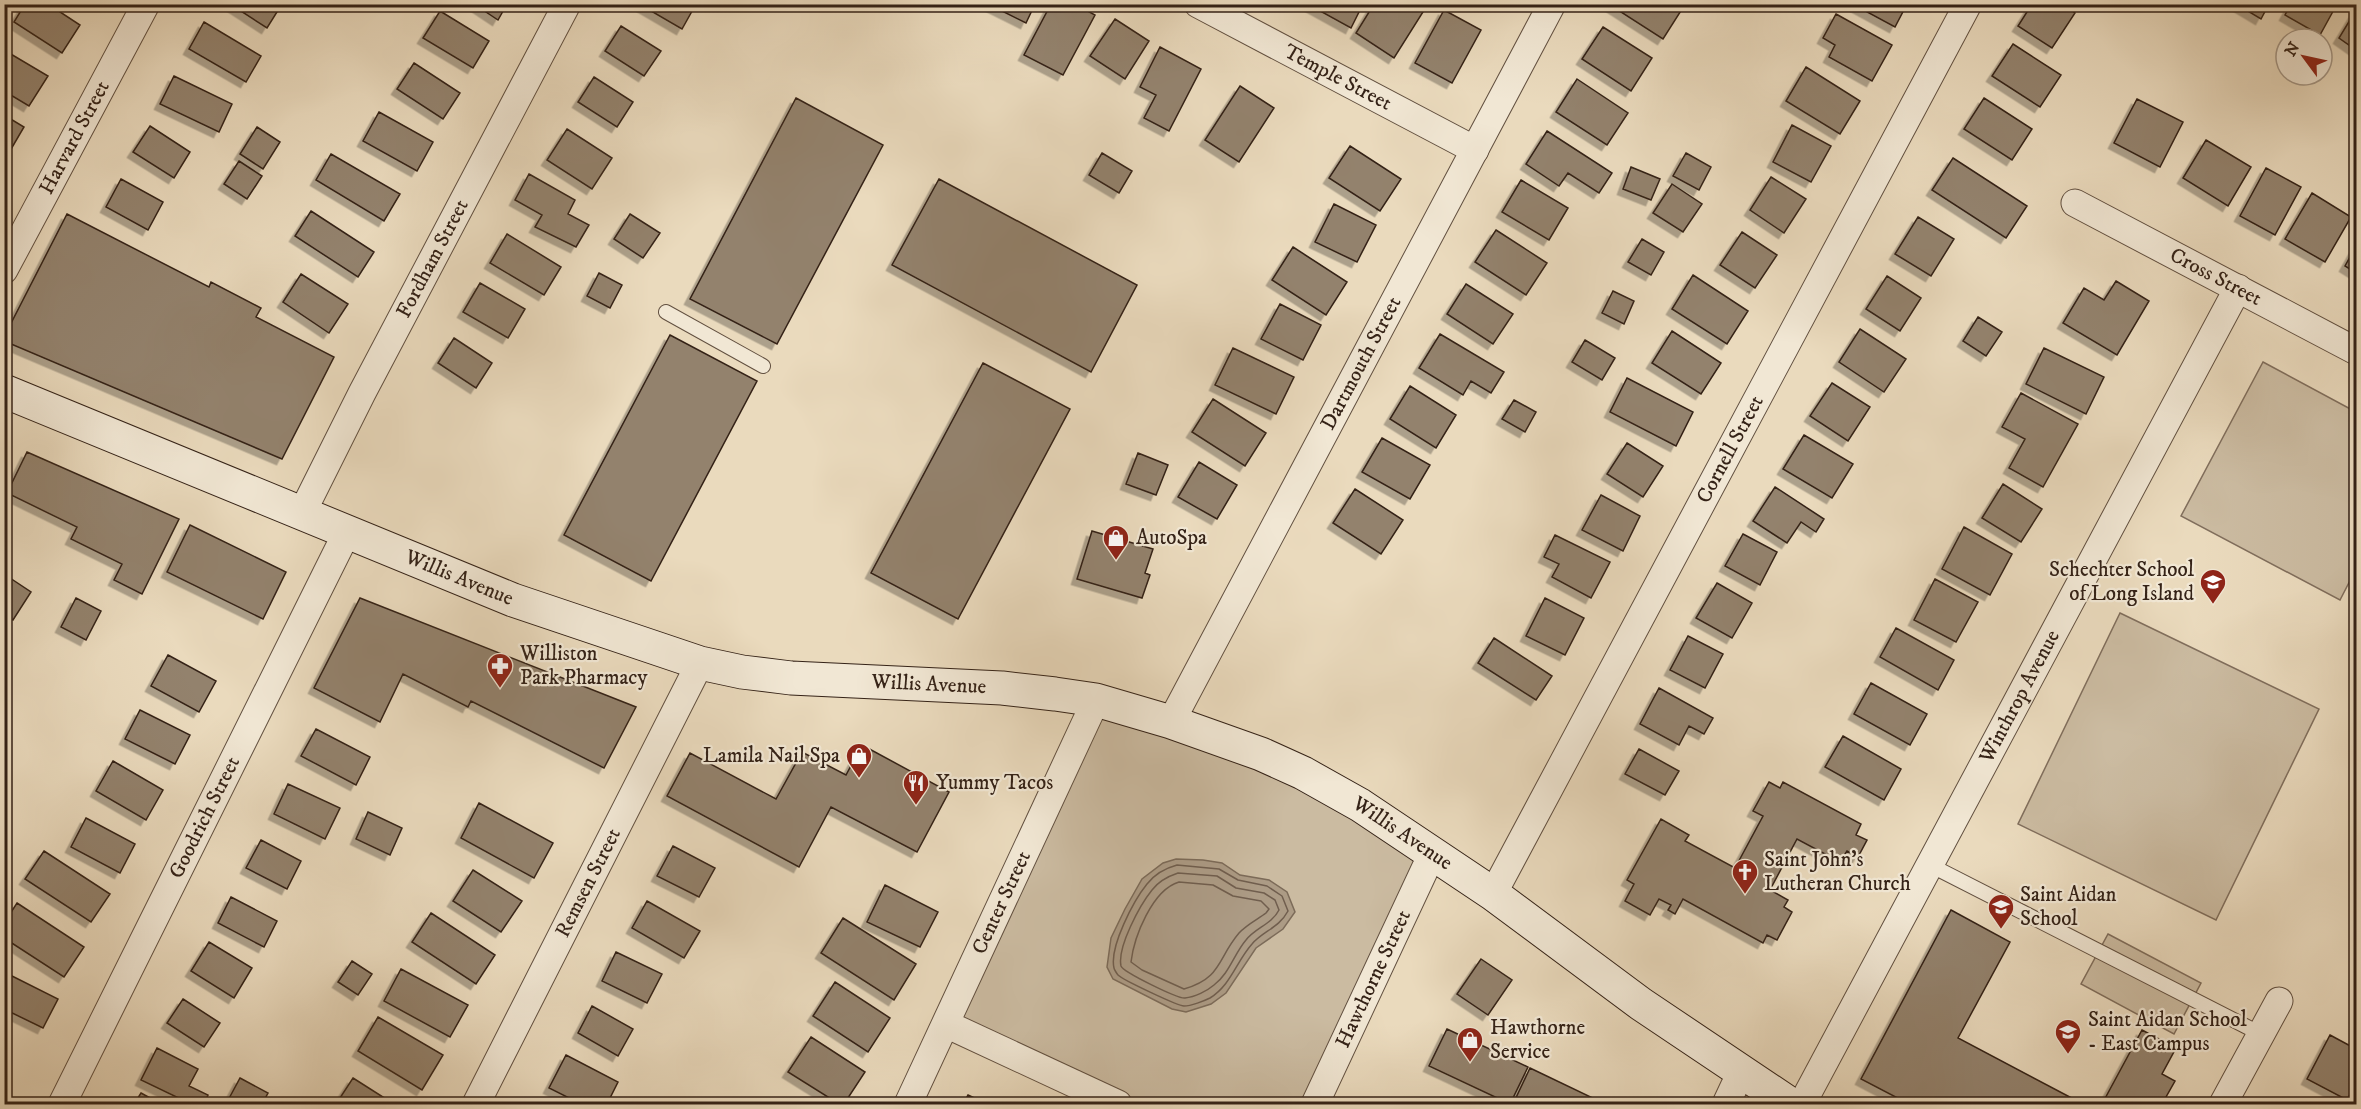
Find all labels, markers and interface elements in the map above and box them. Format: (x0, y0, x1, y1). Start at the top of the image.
north arrow (2274, 27, 2334, 87)
text: N (2280, 38, 2304, 60)
street label: Temple Street (1280, 39, 1396, 117)
street label: Harvard Street (34, 76, 116, 199)
street label: Fordham Street (391, 195, 475, 322)
street label: Cross Street (2165, 242, 2266, 312)
street label: Dartmouth Street (1315, 292, 1407, 434)
street label: Cornell Street (1691, 391, 1770, 508)
shop icon: AutoSpa (1101, 523, 1131, 561)
place label: AutoSpa (1136, 525, 1207, 551)
street label: Willis Avenue (400, 544, 517, 612)
place label: Schechter School of Long Island (2049, 557, 2195, 607)
school or university icon: Schechter School of Long Island (2198, 567, 2228, 605)
street label: Winthrop Avenue (1973, 625, 2066, 768)
place label: Williston Park Pharmacy (519, 641, 648, 691)
pharmacy icon: Williston Park Pharmacy (485, 651, 515, 689)
street label: Willis Avenue (870, 669, 987, 700)
shop icon: Lamila Nail Spa (844, 741, 874, 779)
place label: Lamila Nail Spa (703, 743, 840, 769)
street label: Goodrich Street (163, 752, 246, 883)
restaurant icon: Yummy Tacos (901, 768, 931, 806)
place label: Yummy Tacos (936, 770, 1053, 796)
street label: Willis Avenue (1347, 790, 1458, 876)
street label: Remsen Street (550, 824, 627, 942)
street label: Center Street (966, 847, 1037, 959)
place label: Saint John's Lutheran Church (1764, 847, 1911, 897)
church icon: Saint John's Lutheran Church (1730, 857, 1760, 895)
place label: Saint Aidan School (2020, 882, 2117, 932)
school or university icon: Saint Aidan School (1986, 892, 2016, 930)
street label: Hawthorne Street (1330, 906, 1417, 1052)
place label: Saint Aidan School - East Campus (2088, 1007, 2247, 1057)
place label: Hawthorne Service (1490, 1015, 1585, 1065)
school or university icon: Saint Aidan School - East Campus (2053, 1017, 2083, 1055)
shop icon: Hawthorne Service (1455, 1025, 1485, 1063)

